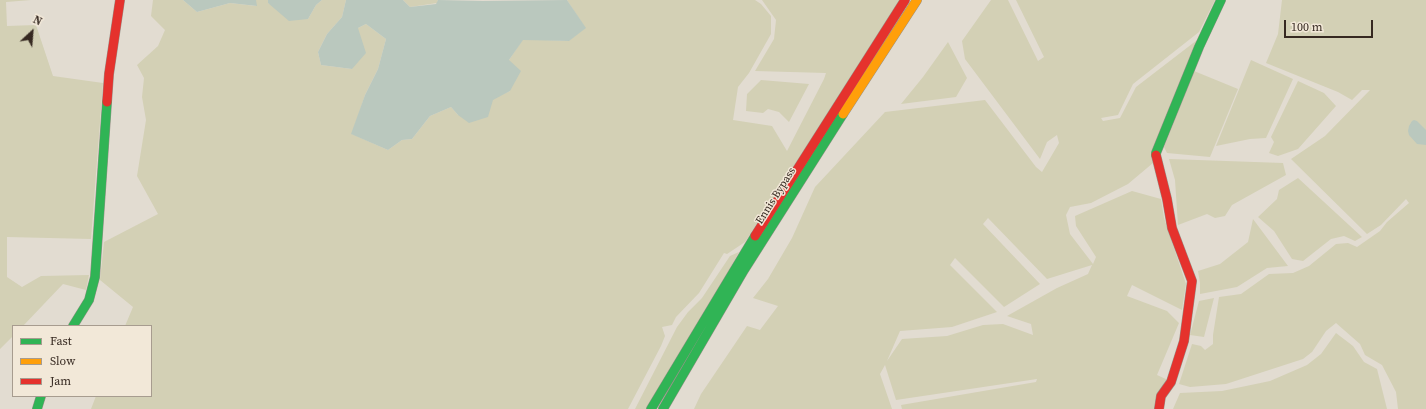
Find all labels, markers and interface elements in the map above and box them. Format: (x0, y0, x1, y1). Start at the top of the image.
north arrow (12, 12, 52, 52)
text: N (31, 12, 44, 29)
scale bar (1286, 12, 1375, 38)
text: 100 m (1291, 19, 1323, 35)
street label: Ennis Bypass (753, 165, 799, 227)
legend (12, 325, 152, 397)
text: Fast (50, 333, 72, 349)
text: Slow (50, 353, 75, 369)
text: Jam (50, 373, 71, 389)

